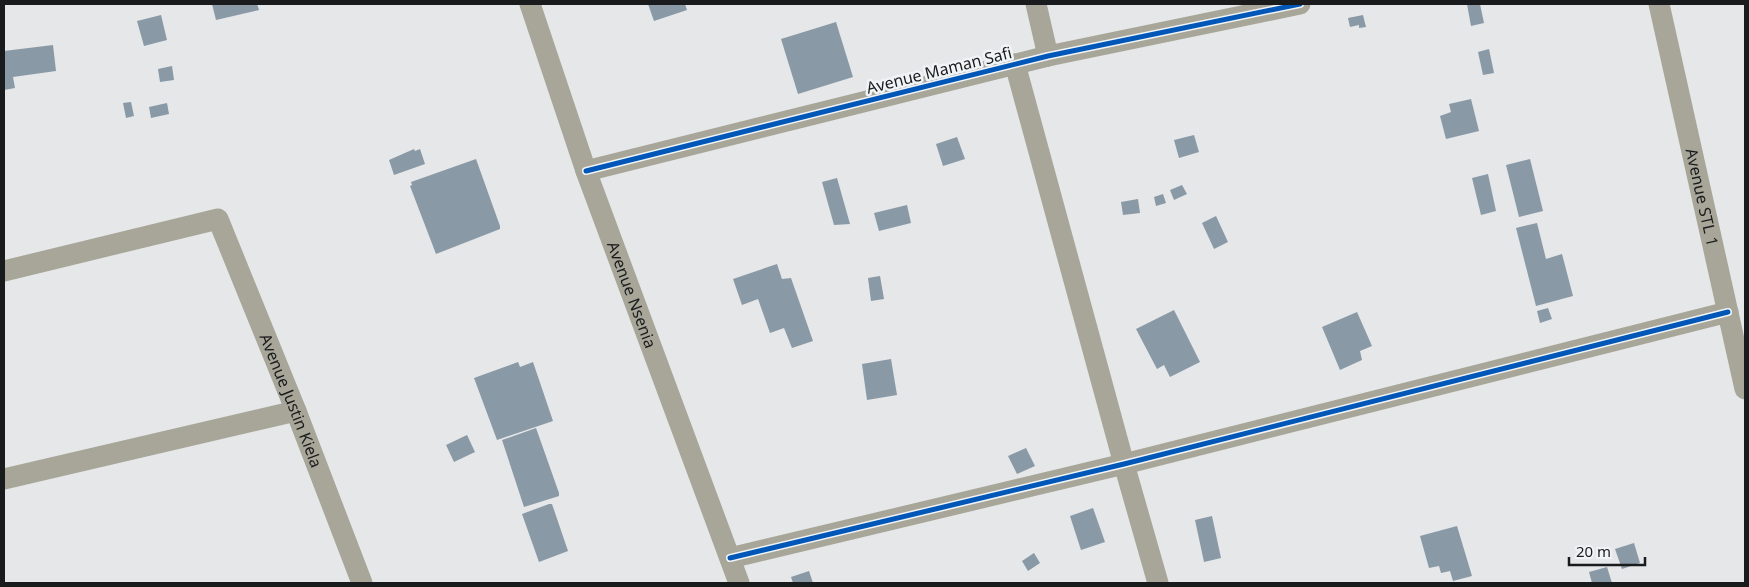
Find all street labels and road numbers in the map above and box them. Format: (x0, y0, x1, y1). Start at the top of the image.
street label: Avenue Maman Safi (864, 41, 1014, 99)
street label: Avenue STL 1 (1681, 146, 1724, 248)
street label: Avenue Nsenia (602, 238, 662, 351)
street label: Avenue Justin Kiela (255, 330, 328, 471)

